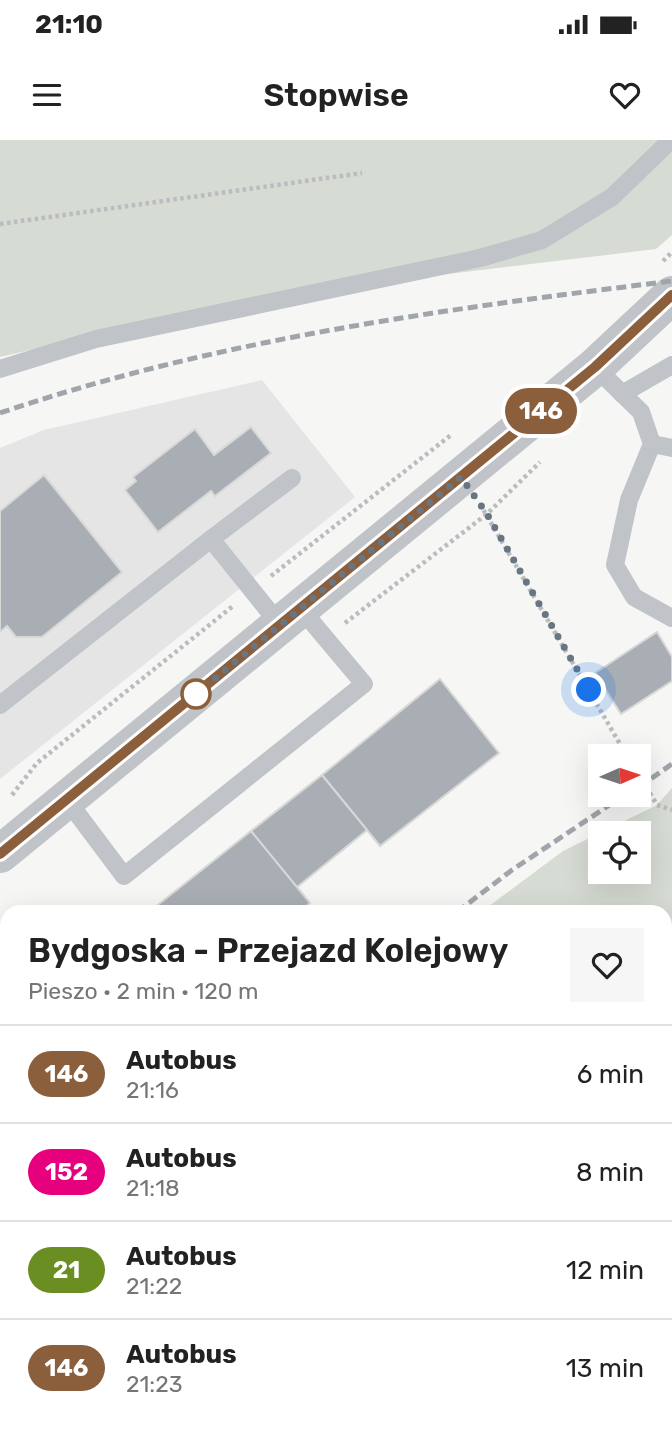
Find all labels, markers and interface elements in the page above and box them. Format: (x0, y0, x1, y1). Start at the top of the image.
text: 21:10 (35, 9, 103, 40)
icon: menu (28, 76, 66, 114)
text: Stopwise (263, 76, 409, 114)
icon: heart (606, 76, 644, 114)
line badge: 146 (501, 388, 581, 434)
text: 146 (519, 397, 563, 425)
your location (571, 672, 606, 707)
unlabelled marker (181, 679, 211, 709)
north arrow (588, 744, 651, 807)
map controls (588, 744, 651, 884)
button: locate (588, 821, 651, 884)
button: heart (570, 928, 644, 1002)
text: Bydgoska - Przejazd Kolejowy (28, 931, 508, 970)
text: Pieszo · 2 min · 120 m (28, 977, 259, 1005)
text: Autobus (126, 1045, 237, 1076)
text: 6 min (577, 1059, 644, 1090)
text: 146 (45, 1060, 88, 1088)
text: 21:16 (126, 1076, 179, 1104)
text: Autobus (126, 1143, 237, 1174)
text: 8 min (576, 1157, 644, 1188)
text: 152 (45, 1158, 88, 1186)
text: 21:18 (126, 1174, 180, 1202)
text: Autobus (126, 1241, 237, 1272)
text: 12 min (566, 1255, 644, 1286)
text: 21 (53, 1256, 80, 1284)
text: 21:22 (126, 1272, 182, 1300)
text: Autobus (126, 1339, 237, 1370)
text: 13 min (566, 1353, 644, 1384)
text: 146 (45, 1354, 88, 1382)
text: 21:23 (126, 1370, 183, 1398)

